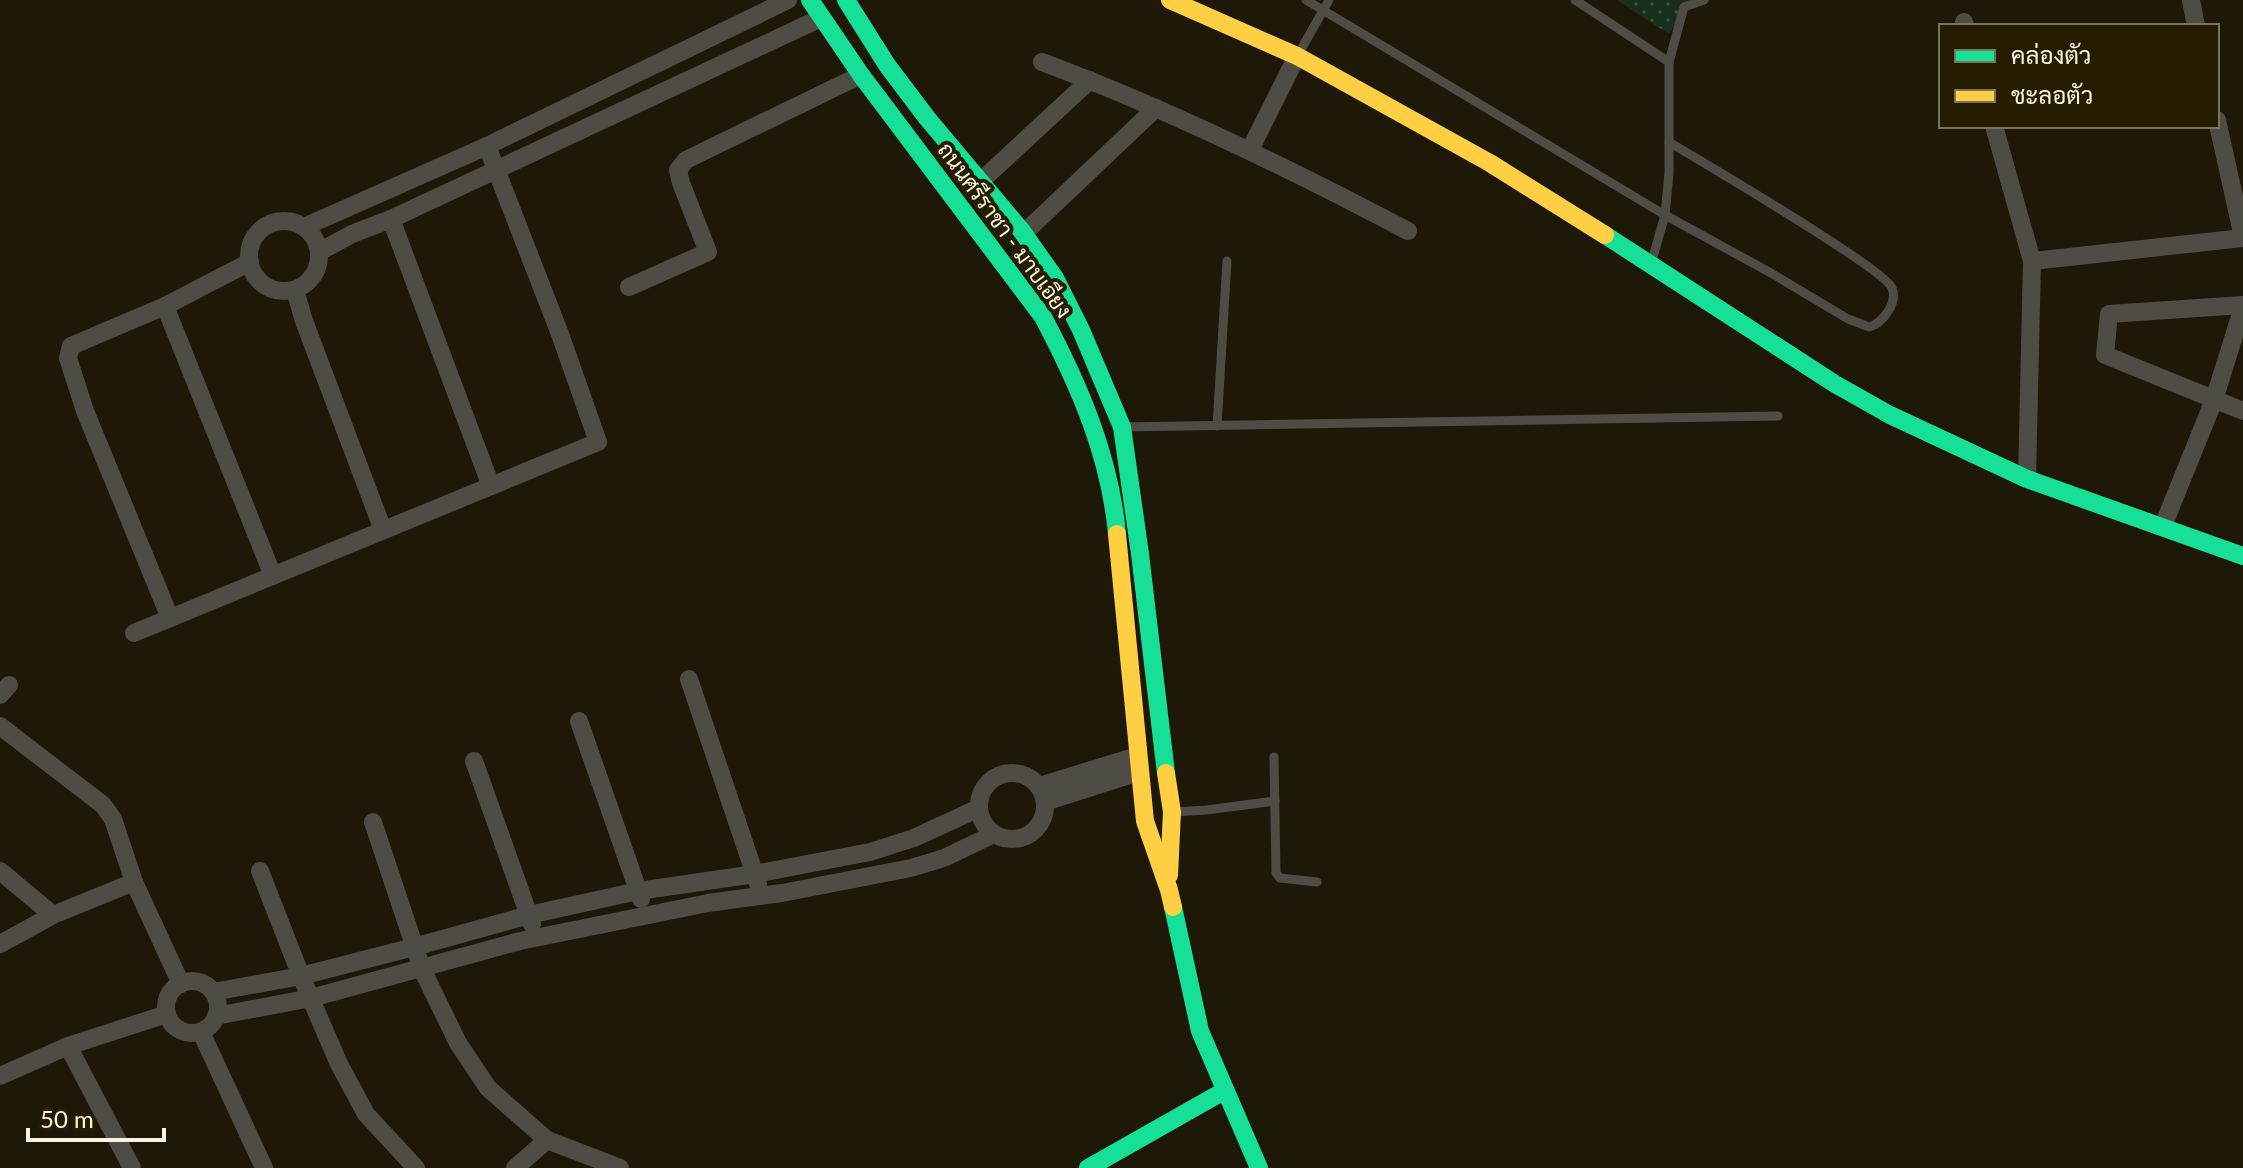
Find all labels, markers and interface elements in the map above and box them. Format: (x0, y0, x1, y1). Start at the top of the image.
legend (1939, 24, 2219, 128)
text: คล่องตัว (2011, 40, 2091, 69)
text: ชะลอตัว (2011, 80, 2093, 109)
street label: ถนนศรีราชา - มาบเอียง (933, 137, 1078, 323)
scale bar (28, 1092, 164, 1142)
text: 50 m (40, 1104, 94, 1133)

